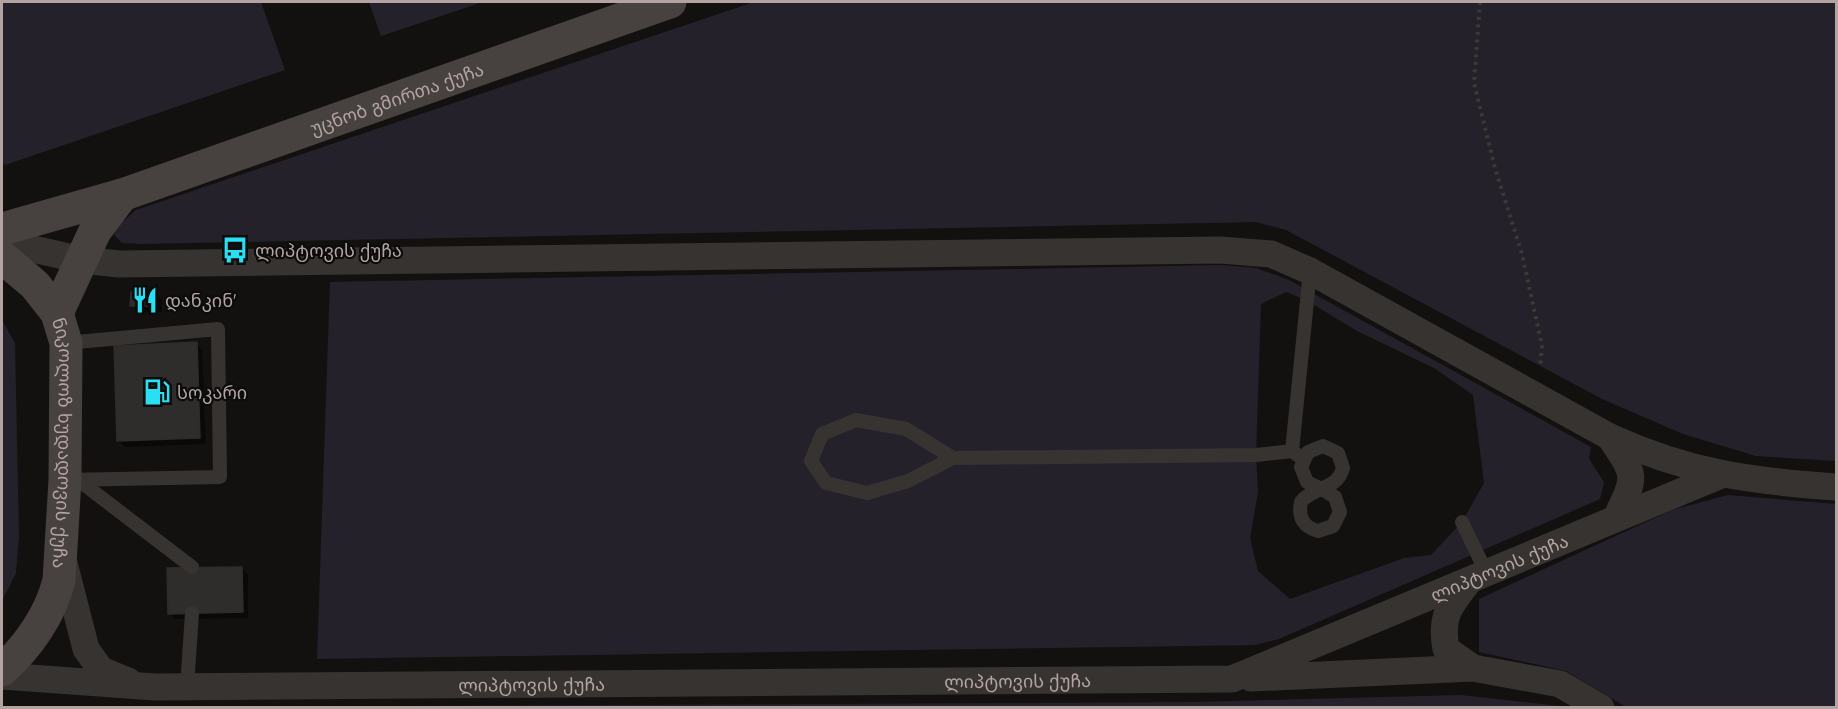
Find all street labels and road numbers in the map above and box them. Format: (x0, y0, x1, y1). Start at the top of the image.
street label: უცნობ გმირთა ქუჩა (307, 57, 487, 139)
street label: ნიკოლოზ ხუდადოვის ქუჩა (47, 315, 78, 569)
street label: ლიპტოვის ქუჩა (1427, 529, 1571, 606)
street label: ლიპტოვის ქუჩა (944, 669, 1091, 693)
street label: ლიპტოვის ქუჩა (458, 672, 605, 696)

